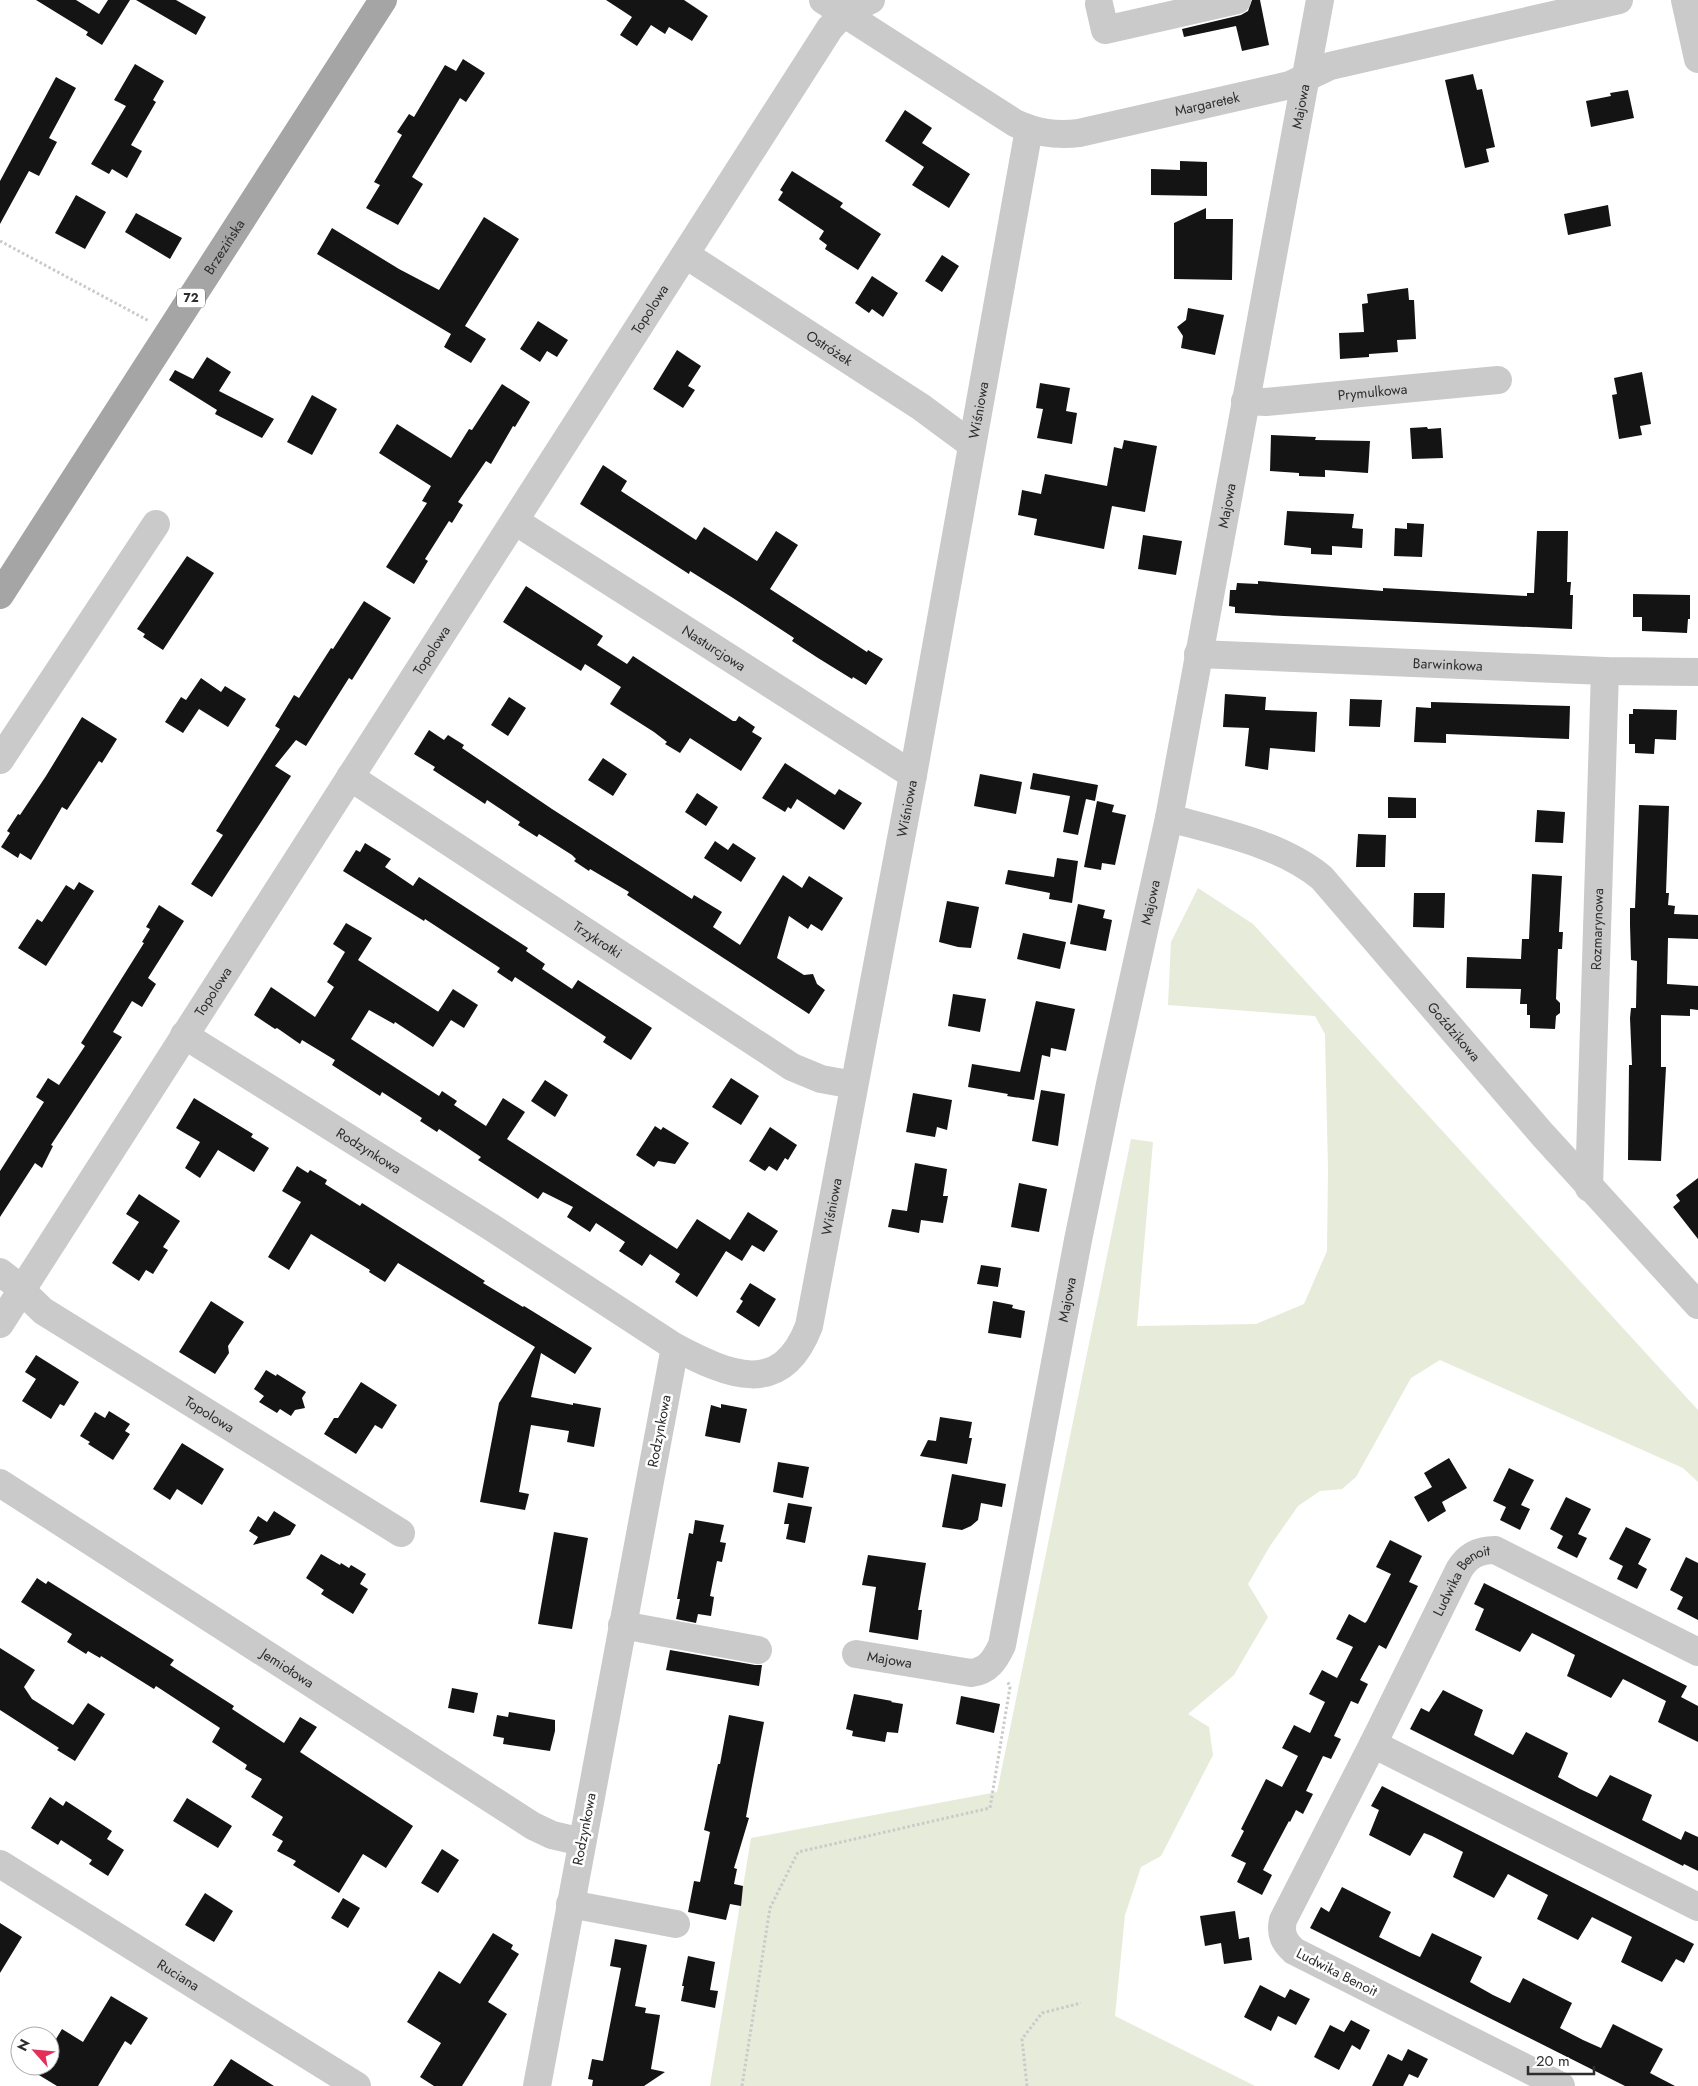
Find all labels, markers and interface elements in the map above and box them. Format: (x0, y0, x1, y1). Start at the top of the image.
street label: Majowa (1286, 82, 1314, 130)
street label: Margaretek (1173, 87, 1242, 121)
street label: Brzezińska (199, 215, 249, 278)
street label: Topolowa (627, 281, 673, 338)
road number: 72 (177, 288, 205, 308)
street label: Ostróżek (802, 325, 858, 371)
street label: Prymulkowa (1337, 379, 1408, 405)
street label: Wiśniowa (964, 380, 993, 440)
street label: Majowa (1213, 482, 1241, 530)
street label: Nasturcjowa (678, 620, 750, 676)
street label: Topolowa (408, 622, 455, 679)
street label: Barwinkowa (1412, 653, 1483, 676)
street label: Wiśniowa (891, 778, 922, 839)
street label: Majowa (1136, 878, 1165, 927)
street label: Rozmarynowa (1586, 888, 1608, 970)
street label: Trzykrotki (569, 916, 626, 963)
street label: Topolowa (190, 963, 236, 1020)
street label: Goździkowa (1423, 997, 1485, 1066)
street label: Rodzynkowa (332, 1123, 405, 1179)
street label: Wiśniowa (816, 1176, 847, 1237)
street label: Majowa (1053, 1275, 1081, 1324)
street label: Topolowa (181, 1391, 238, 1437)
street label: Rodzynkowa (642, 1393, 676, 1469)
street label: Ludwika Benoit (1428, 1540, 1492, 1619)
street label: Jemiołowa (255, 1642, 318, 1693)
street label: Majowa (866, 1646, 914, 1673)
street label: Rodzynkowa (567, 1791, 601, 1867)
street label: Ludwika Benoit (1293, 1943, 1382, 2001)
street label: Ruciana (153, 1954, 203, 1996)
north arrow (10, 2026, 60, 2076)
text: N (12, 2036, 35, 2055)
scale bar (1528, 2044, 1594, 2076)
text: 20 m (1536, 2050, 1570, 2072)

